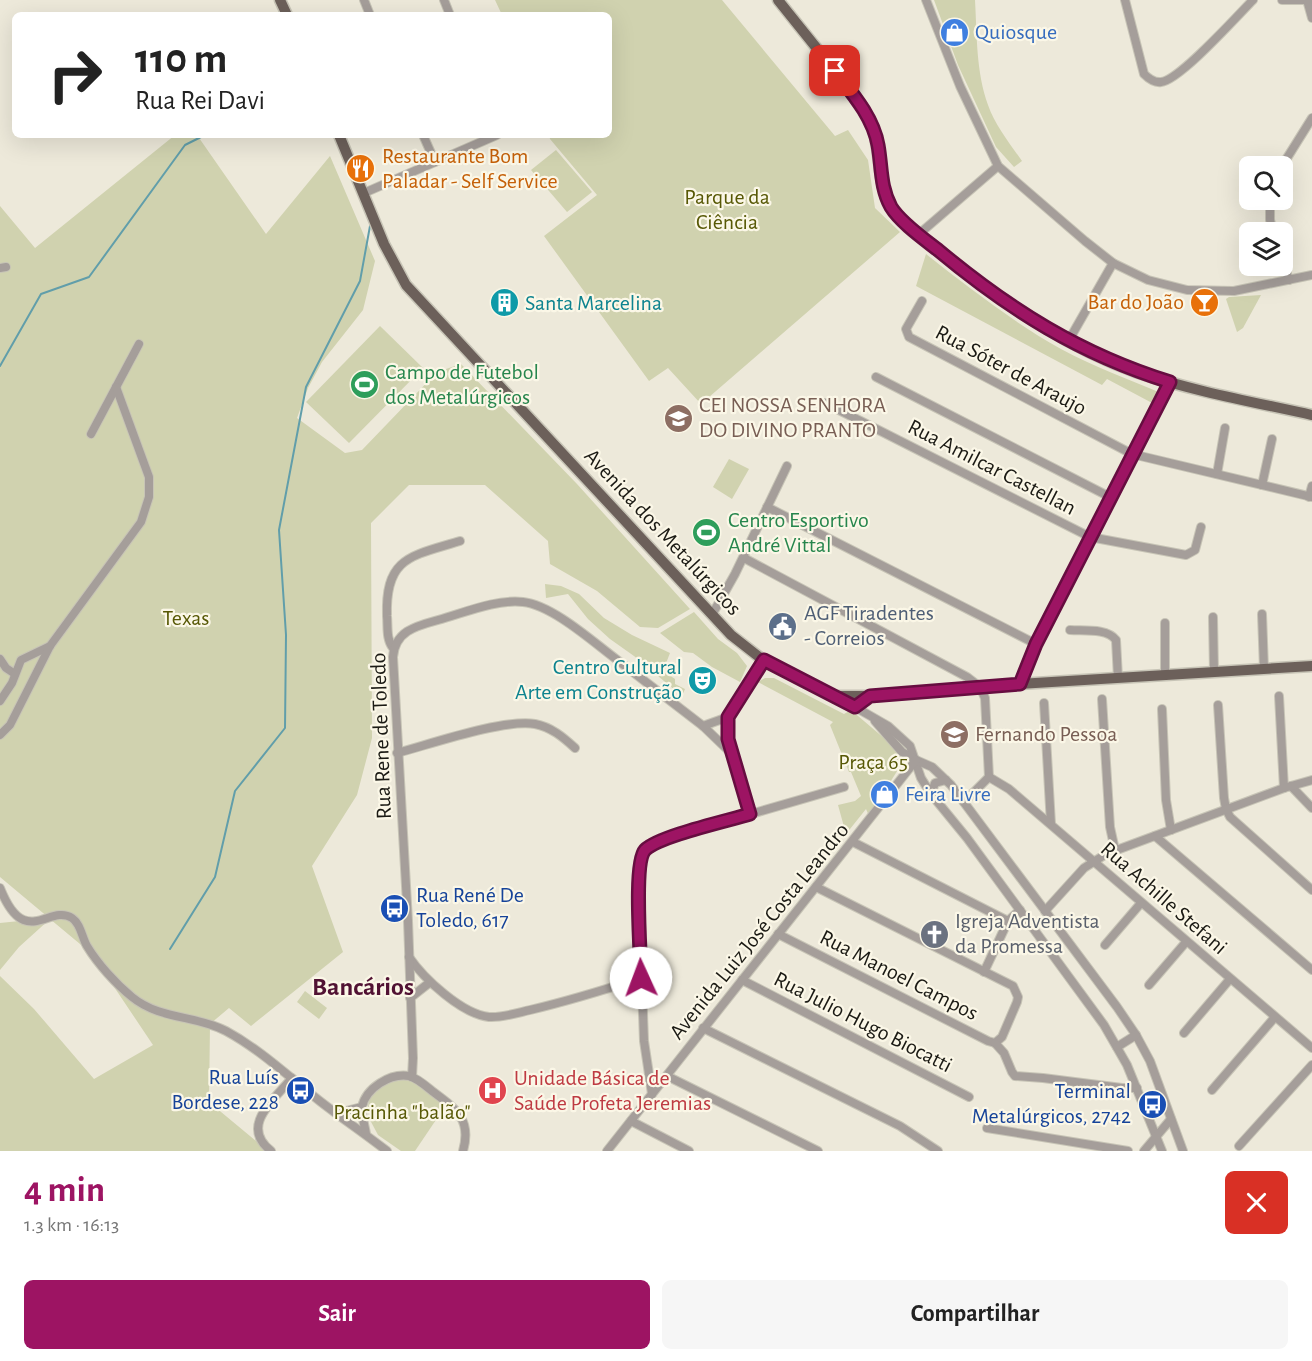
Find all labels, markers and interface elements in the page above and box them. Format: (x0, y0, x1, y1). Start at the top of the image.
shop icon: Quiosque (938, 16, 970, 48)
place label: Quiosque (975, 21, 1057, 43)
icon: right (36, 36, 114, 114)
text: 110 m (135, 38, 227, 80)
pin (809, 45, 860, 96)
icon: arrive (818, 54, 851, 87)
text: Rua Rei Davi (135, 87, 265, 114)
place label: Restaurante Bom Paladar - Self Service (382, 145, 558, 192)
restaurant icon: Restaurante Bom Paladar - Self Service (345, 153, 377, 185)
map controls (1239, 156, 1293, 276)
button: search (1239, 156, 1293, 210)
park label: Parque da Ciência (684, 186, 770, 233)
button: layers (1239, 222, 1293, 276)
bar icon: Bar do João (1189, 286, 1221, 318)
building icon: Santa Marcelina (488, 287, 520, 319)
place label: Bar do João (1088, 291, 1184, 313)
place label: Santa Marcelina (525, 292, 662, 314)
street label: Rua Sóter de Araujo (932, 321, 1090, 419)
place label: Campo de Futebol dos Metalúrgicos (385, 361, 539, 408)
sports icon: Campo de Futebol dos Metalúrgicos (348, 369, 380, 401)
place label: CEI NOSSA SENHORA DO DIVINO PRANTO (699, 394, 886, 441)
school or university icon: CEI NOSSA SENHORA DO DIVINO PRANTO (662, 402, 694, 434)
street label: Rua Amilcar Castellan (904, 415, 1080, 519)
street label: Avenida dos Metalúrgicos (580, 445, 746, 619)
place label: Centro Esportivo André Vittal (728, 509, 869, 556)
sports icon: Centro Esportivo André Vittal (691, 517, 723, 549)
place label: AGF Tiradentes - Correios (804, 602, 934, 649)
park label: Texas (163, 607, 209, 629)
public building icon: AGF Tiradentes - Correios (767, 610, 799, 642)
street label: Rua Rene de Toledo (367, 652, 395, 820)
place label: Centro Cultural Arte em Construção (515, 656, 682, 703)
theatre icon: Centro Cultural Arte em Construção (687, 664, 719, 696)
school or university icon: Fernando Pessoa (938, 718, 970, 750)
place label: Fernando Pessoa (975, 723, 1117, 745)
park label: Praça 65 (838, 751, 908, 773)
shop icon: Feira Livre (868, 778, 900, 810)
place label: Feira Livre (905, 783, 991, 805)
street label: Avenida Luiz José Costa Leandro (665, 819, 853, 1043)
street label: Rua Achille Stefani (1097, 837, 1231, 959)
place label: Rua René De Toledo, 617 (416, 884, 524, 931)
bus stop icon: Rua René De Toledo, 617 (379, 892, 411, 924)
place label: Igreja Adventista da Promessa (955, 910, 1100, 957)
church icon: Igreja Adventista da Promessa (918, 918, 950, 950)
street label: Rua Manoel Campos (816, 926, 982, 1024)
position arrow (609, 946, 673, 1010)
street label: Rua Julio Hugo Biocatti (770, 968, 956, 1076)
district label: Bancários (312, 974, 414, 1000)
place label: Rua Luís Bordese, 228 (171, 1066, 279, 1113)
place label: Unidade Básica de Saúde Profeta Jeremias (514, 1067, 711, 1114)
bus stop icon: Rua Luís Bordese, 228 (284, 1074, 316, 1106)
hospital icon: Unidade Básica de Saúde Profeta Jeremias (477, 1075, 509, 1107)
place label: Terminal Metalúrgicos, 2742 (972, 1080, 1131, 1127)
bus stop icon: Terminal Metalúrgicos, 2742 (1136, 1088, 1168, 1120)
park label: Pracinha "balão" (333, 1101, 471, 1123)
button: close (1225, 1171, 1288, 1234)
text: 4 min (24, 1172, 105, 1208)
text: 1.3 km · 16:13 (24, 1215, 119, 1235)
button: Sair (24, 1280, 650, 1349)
button: Compartilhar (662, 1280, 1288, 1349)

